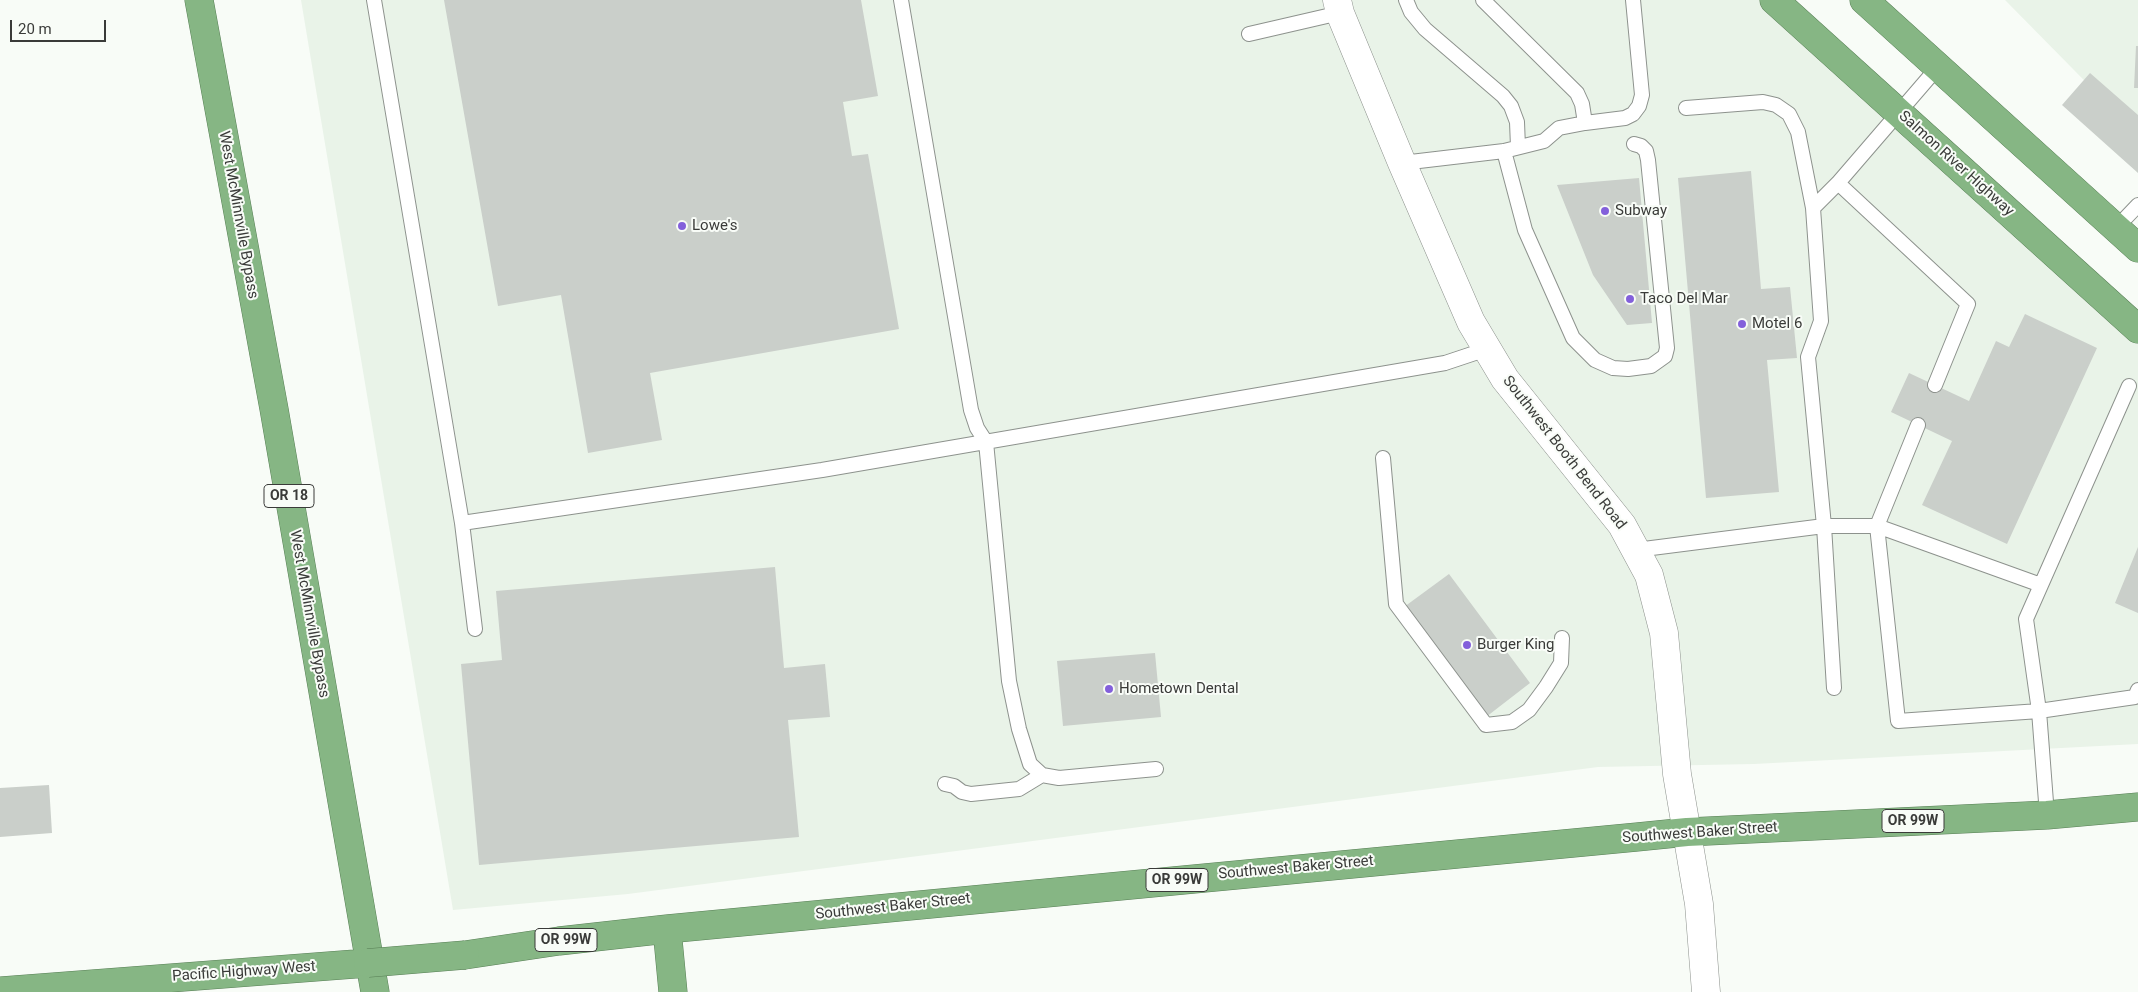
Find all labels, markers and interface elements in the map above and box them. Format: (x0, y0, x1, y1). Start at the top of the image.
scale bar (12, 10, 109, 42)
text: 20 m (18, 20, 52, 38)
street label: Salmon River Highway (1895, 108, 2017, 220)
street label: West McMinnville Bypass (214, 130, 262, 300)
place label: Subway (1615, 202, 1667, 220)
marker: Subway (1599, 205, 1611, 217)
place label: Lowe's (692, 217, 738, 235)
marker: Lowe's (676, 220, 688, 232)
place label: Taco Del Mar (1640, 290, 1728, 308)
marker: Taco Del Mar (1624, 293, 1636, 305)
place label: Motel 6 (1752, 315, 1802, 333)
marker: Motel 6 (1736, 318, 1748, 330)
street label: Southwest Booth Bend Road (1498, 373, 1630, 533)
road number: OR 18 (264, 484, 314, 508)
street label: West McMinnville Bypass (285, 529, 333, 699)
place label: Burger King (1477, 636, 1555, 654)
marker: Burger King (1461, 639, 1473, 651)
place label: Hometown Dental (1119, 680, 1239, 698)
marker: Hometown Dental (1103, 683, 1115, 695)
road number: OR 99W (1882, 809, 1944, 832)
street label: Southwest Baker Street (1622, 819, 1778, 847)
street label: Southwest Baker Street (1218, 852, 1374, 884)
road number: OR 99W (1146, 868, 1208, 892)
street label: Southwest Baker Street (815, 890, 971, 924)
road number: OR 99W (535, 928, 597, 952)
street label: Pacific Highway West (172, 958, 316, 986)

